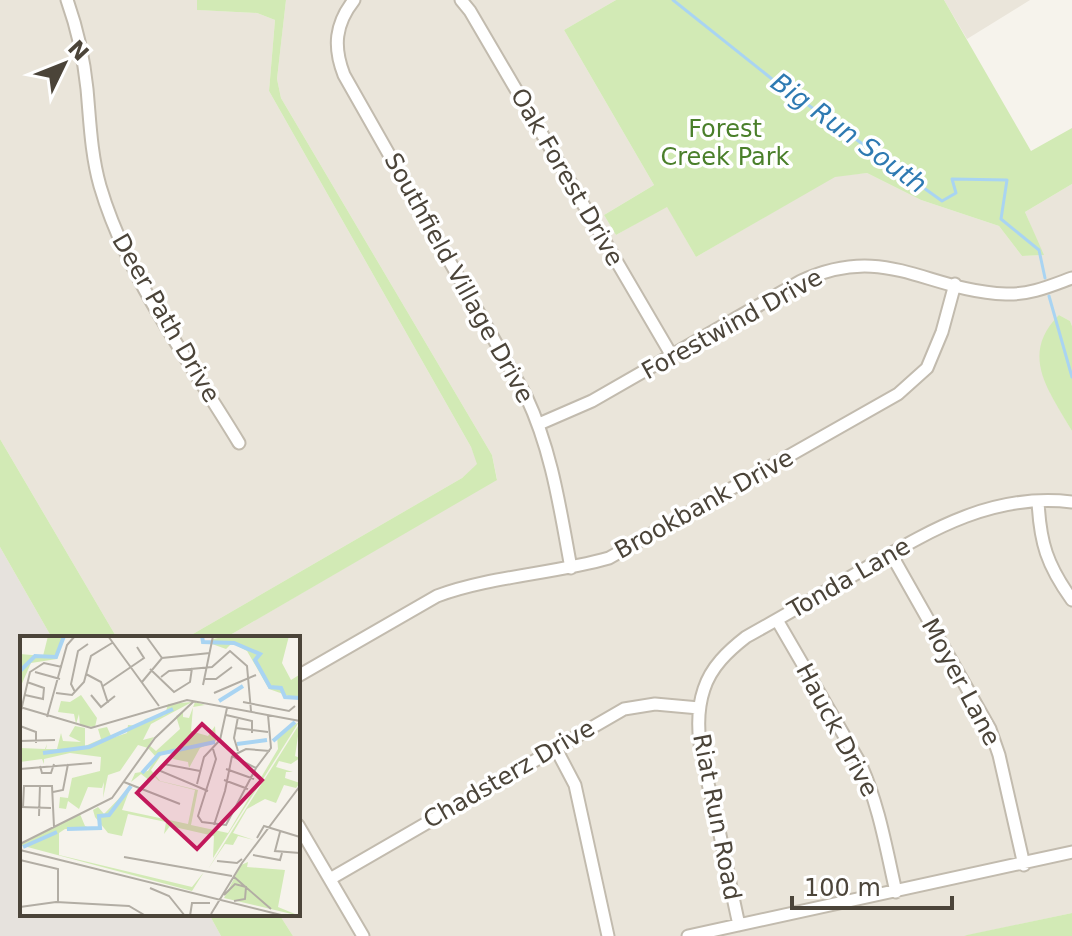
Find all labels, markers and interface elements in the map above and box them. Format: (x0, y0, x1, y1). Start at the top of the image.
north arrow (24, 24, 104, 104)
text: N (63, 35, 94, 66)
water label: Big Run South (765, 67, 933, 199)
street label: Oak Forest Drive (505, 83, 629, 271)
park label: Forest Creek Park (660, 115, 790, 171)
street label: Southfield Village Drive (379, 148, 539, 408)
street label: Deer Path Drive (106, 229, 226, 407)
street label: Forestwind Drive (637, 263, 827, 385)
street label: Brookbank Drive (610, 443, 798, 565)
street label: Tonda Lane (782, 532, 915, 625)
street label: Moyer Lane (916, 614, 1006, 750)
inset map (20, 636, 300, 916)
street label: Hauck Drive (790, 659, 884, 801)
street label: Chadsterz Drive (419, 714, 599, 834)
street label: Riat Run Road (687, 731, 747, 903)
scale bar (792, 860, 952, 910)
text: 100 m (804, 874, 881, 902)

